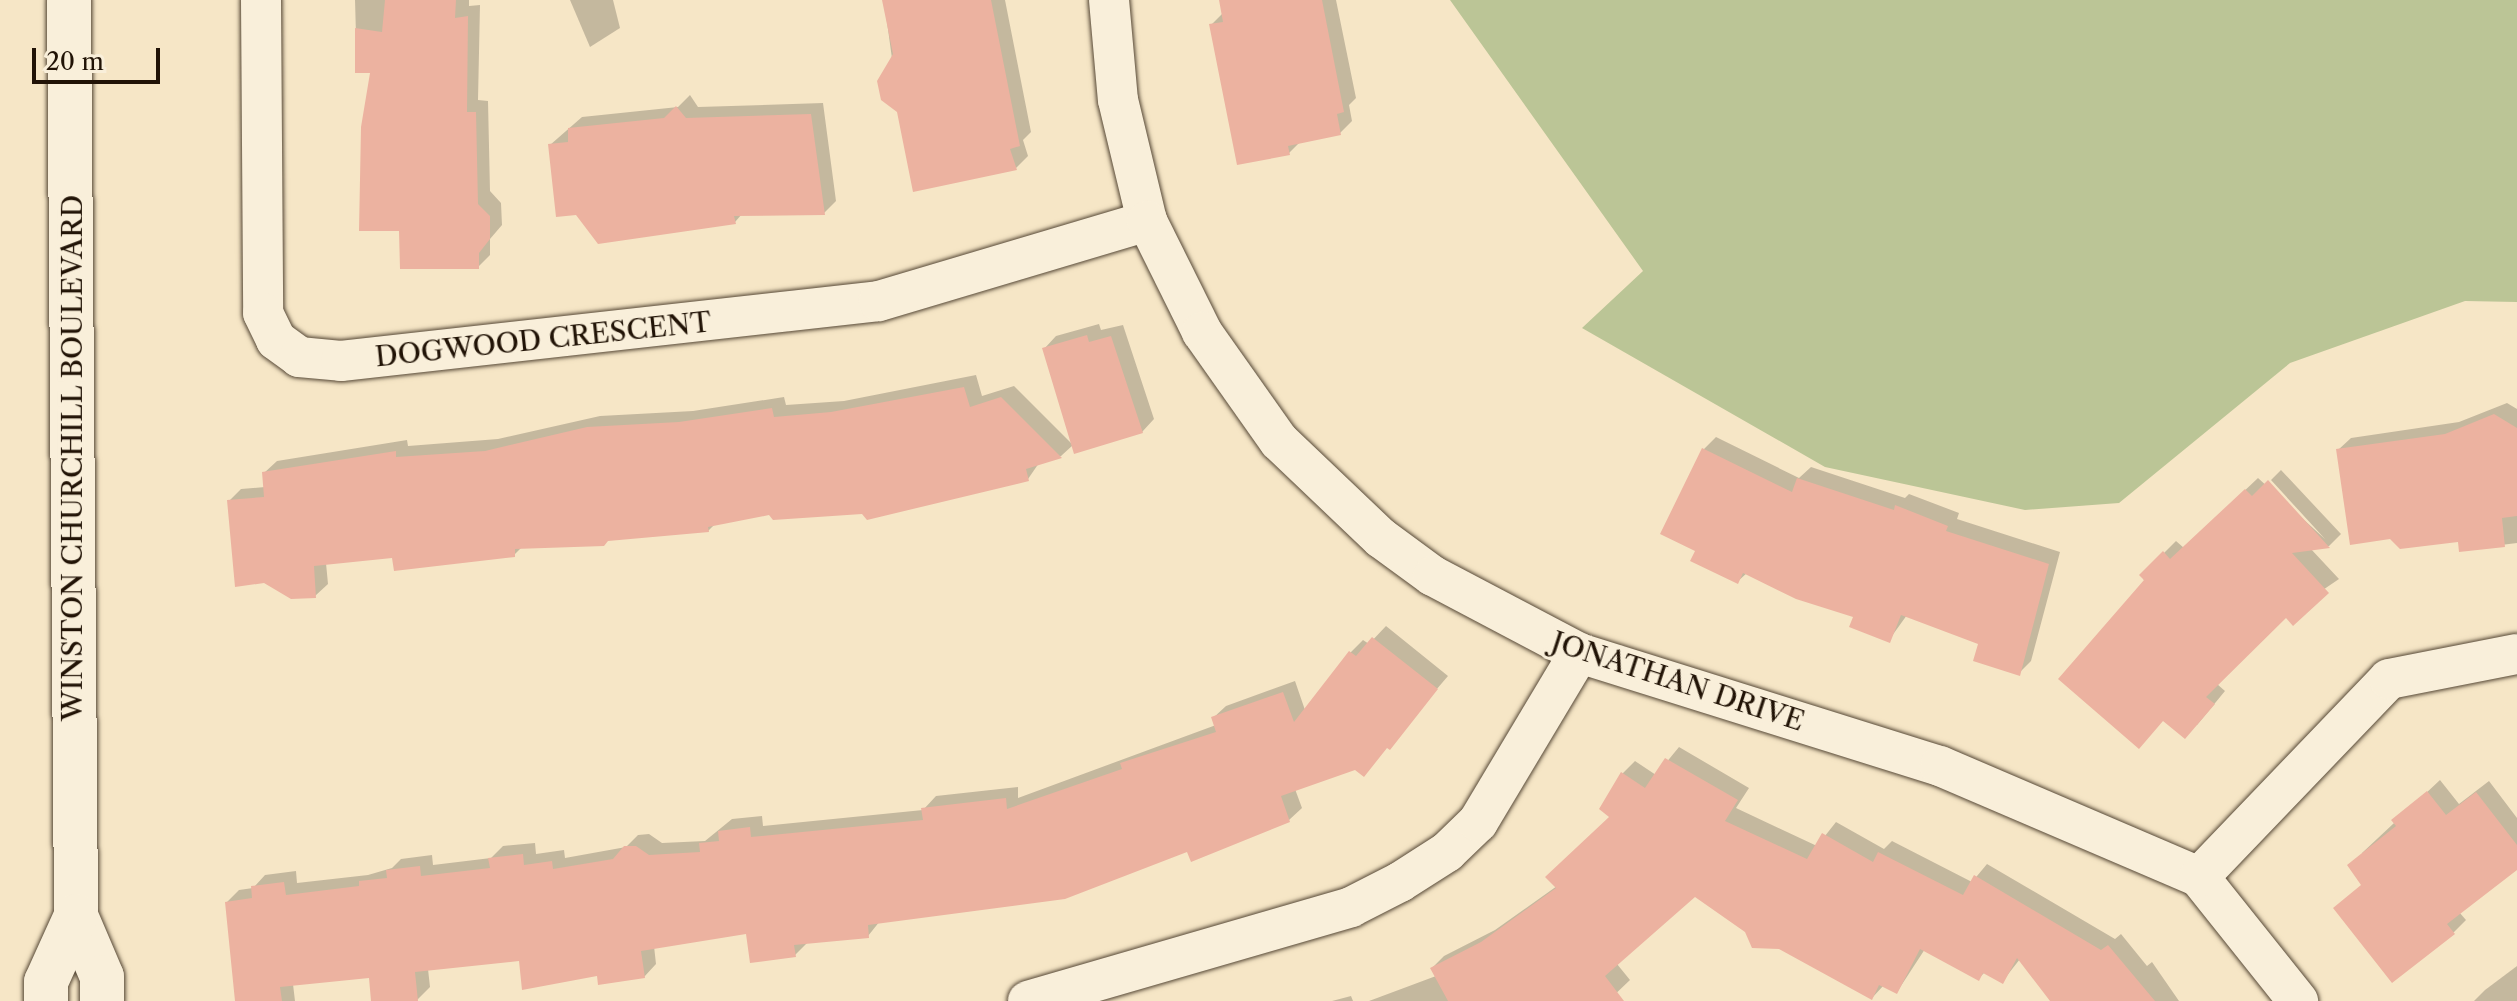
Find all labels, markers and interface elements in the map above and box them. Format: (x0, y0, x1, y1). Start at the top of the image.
scale bar (36, 32, 164, 82)
text: 20 m (46, 47, 104, 76)
street label: WINSTON CHURCHILL BOULEVARD (55, 194, 89, 722)
street label: DOGWOOD CRESCENT (373, 305, 713, 373)
street label: JONATHAN DRIVE (1547, 624, 1809, 738)

